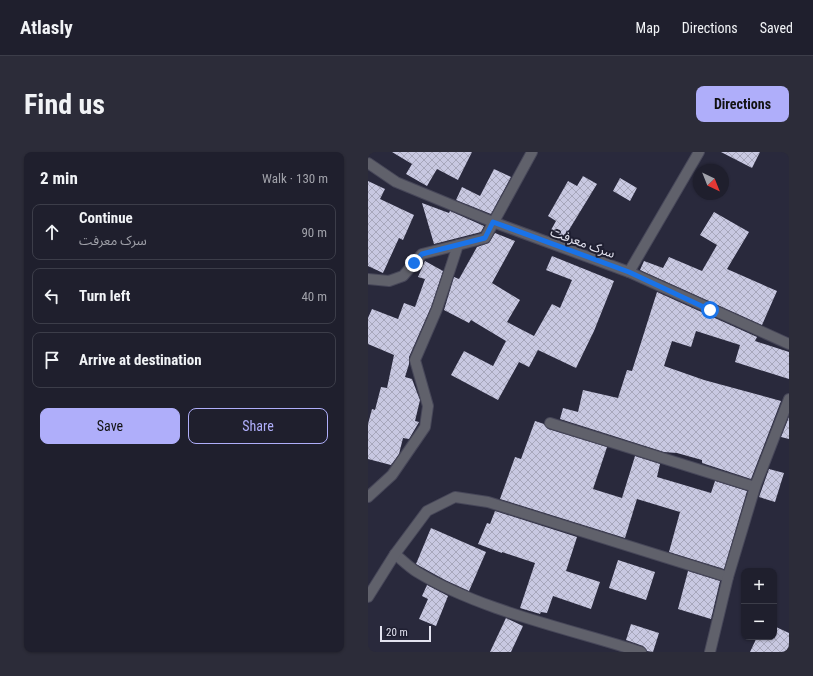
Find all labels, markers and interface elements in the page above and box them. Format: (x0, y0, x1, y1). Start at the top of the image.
text: Atlasly (20, 16, 73, 39)
text: Map (636, 20, 660, 36)
text: Directions (682, 20, 738, 36)
text: Saved (760, 20, 793, 36)
button: Directions (696, 86, 789, 122)
text: Find us (24, 88, 105, 121)
north arrow (693, 164, 729, 200)
text: 2 min (40, 168, 78, 188)
text: Walk · 130 m (262, 171, 328, 186)
text: Continue (79, 209, 133, 227)
icon: ahead (41, 221, 63, 243)
street label: سرک معرفت (549, 224, 617, 261)
text: 90 m (301, 225, 327, 240)
text: سرک معرفت (79, 233, 147, 248)
route end (405, 254, 423, 272)
icon: left (41, 285, 63, 307)
text: Turn left (79, 287, 130, 305)
text: 40 m (301, 289, 327, 304)
route start (701, 301, 719, 319)
icon: arrive (41, 349, 63, 371)
text: Arrive at destination (79, 351, 202, 369)
button: Save (40, 408, 180, 444)
button: Share (188, 408, 328, 444)
map controls (741, 568, 777, 640)
button: + (741, 568, 777, 604)
button: − (741, 604, 777, 640)
scale bar (380, 624, 431, 643)
text: 20 m (386, 626, 408, 639)

